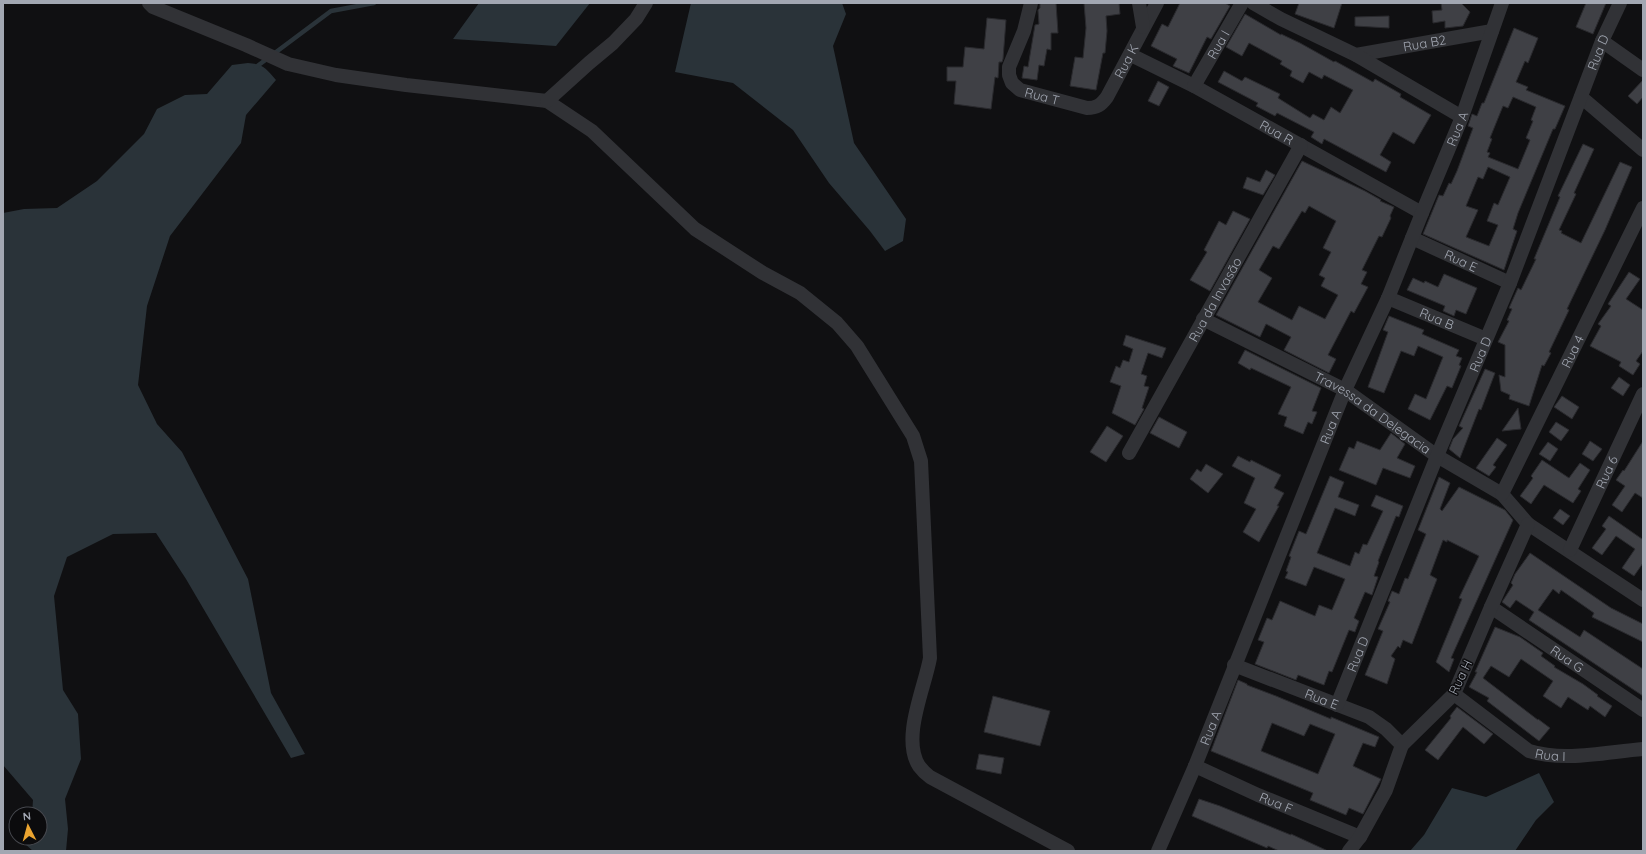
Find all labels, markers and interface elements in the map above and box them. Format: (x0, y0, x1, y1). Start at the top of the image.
street label: Rua I (1203, 27, 1233, 62)
street label: Rua B2 (1402, 31, 1447, 55)
street label: Rua D (1584, 32, 1612, 72)
street label: Rua K (1111, 41, 1142, 81)
street label: Rua T (1023, 84, 1061, 108)
street label: Rua A (1443, 109, 1472, 148)
street label: Rua R (1257, 116, 1297, 148)
street label: Rua E (1442, 246, 1480, 275)
street label: Rua da Invasão (1185, 254, 1245, 344)
street label: Rua B (1417, 304, 1457, 333)
street label: Rua 4 (1558, 332, 1587, 370)
street label: Rua D (1465, 334, 1495, 374)
street label: Travessa da Delegacia (1312, 368, 1434, 457)
street label: Rua A (1316, 407, 1345, 446)
street label: Rua 6 (1592, 453, 1621, 491)
street label: Rua D (1343, 634, 1372, 674)
street label: Rua G (1548, 642, 1587, 675)
street label: Rua H (1445, 657, 1475, 697)
street label: Rua E (1303, 685, 1341, 713)
street label: Rua A (1196, 707, 1225, 747)
street label: Rua I (1534, 745, 1566, 764)
street label: Rua F (1257, 788, 1295, 817)
north arrow (8, 806, 48, 846)
text: N (22, 809, 32, 823)

